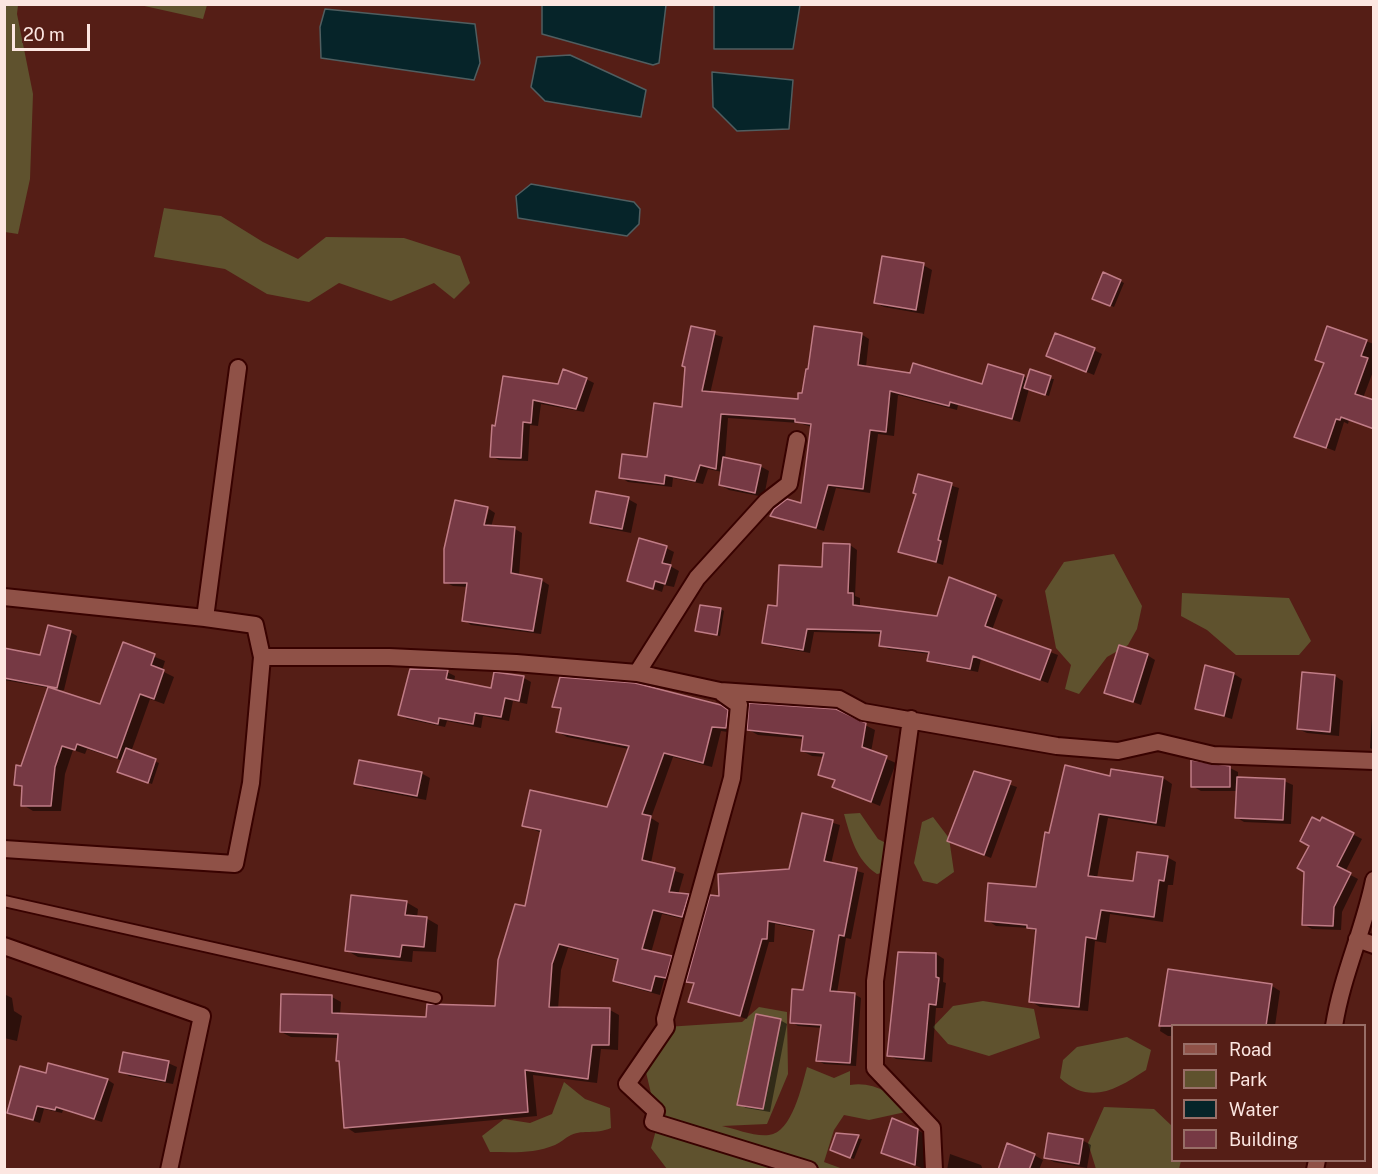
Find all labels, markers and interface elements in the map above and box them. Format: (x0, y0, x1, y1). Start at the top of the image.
scale bar (15, 12, 93, 50)
text: 20 m (23, 24, 65, 45)
legend (1171, 1024, 1366, 1162)
text: Road (1229, 1039, 1272, 1060)
text: Park (1229, 1069, 1267, 1090)
text: Water (1229, 1099, 1279, 1120)
text: Building (1229, 1129, 1298, 1150)

